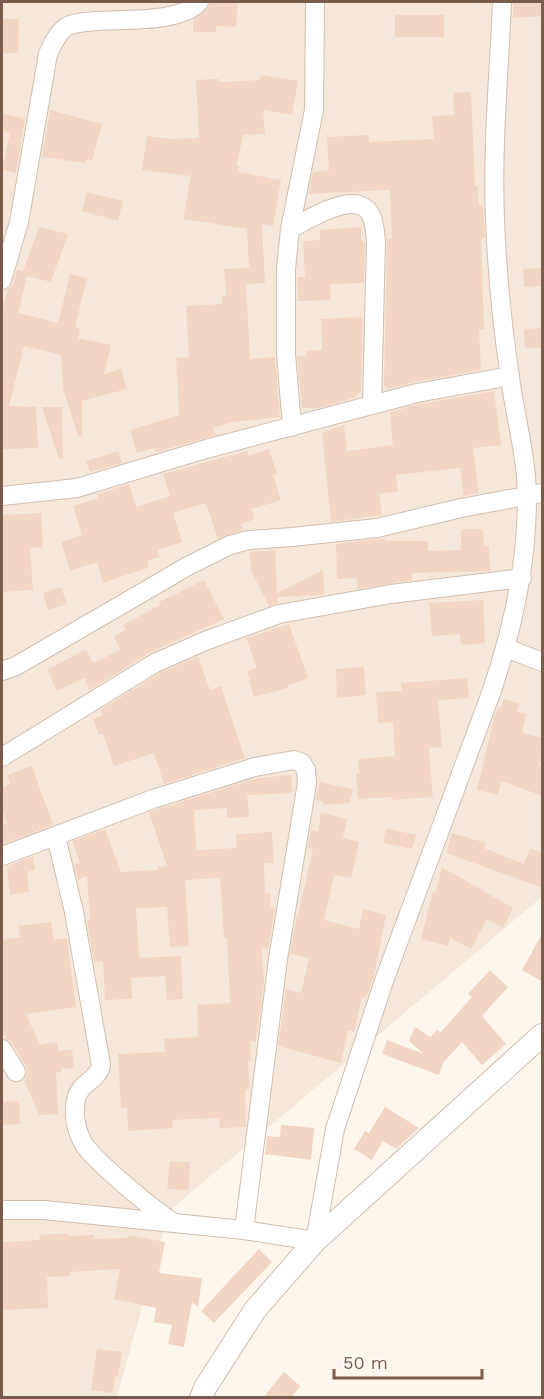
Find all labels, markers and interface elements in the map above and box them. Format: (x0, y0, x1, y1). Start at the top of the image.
scale bar (334, 1342, 482, 1380)
text: 50 m (343, 1352, 388, 1373)

